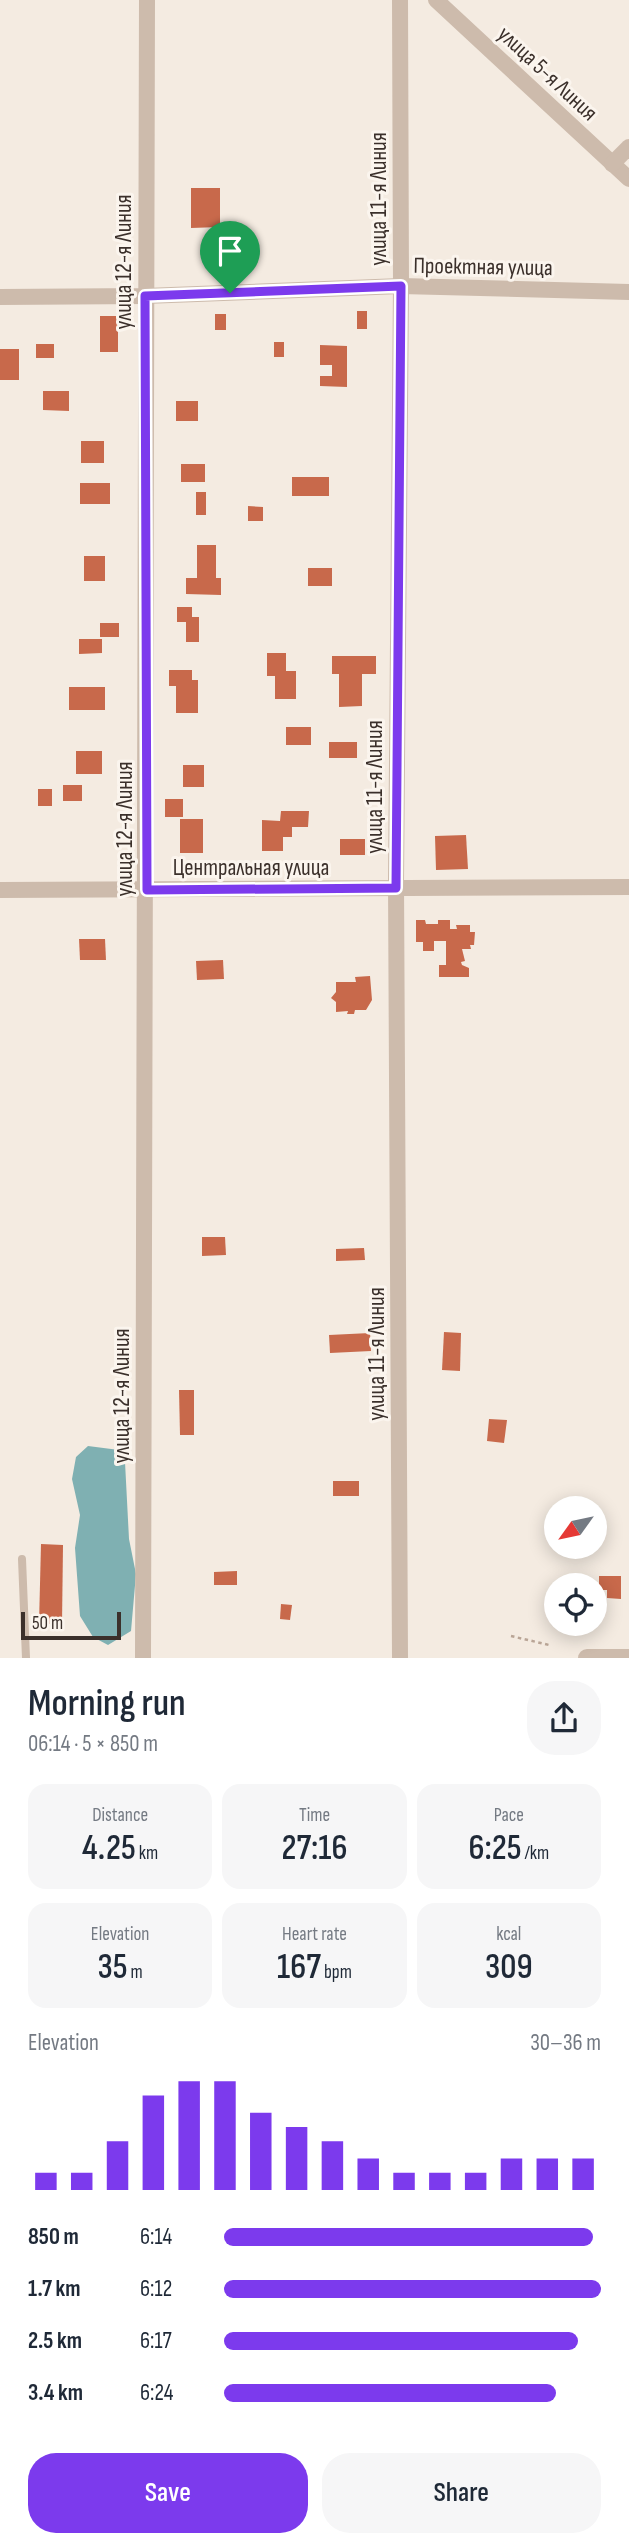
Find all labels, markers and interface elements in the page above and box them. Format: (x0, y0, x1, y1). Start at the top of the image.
street label: улица 5-я Линия (492, 20, 603, 127)
street label: улица 11-я Линия (365, 132, 393, 266)
street label: улица 12-я Линия (110, 194, 138, 330)
pin (200, 221, 260, 293)
icon: arrive (211, 232, 249, 270)
street label: Проектная улица (413, 252, 553, 282)
street label: улица 11-я Линия (361, 720, 389, 854)
street label: улица 12-я Линия (111, 761, 139, 897)
street label: Центральная улица (173, 854, 329, 882)
street label: улица 11-я Линия (363, 1287, 391, 1421)
street label: улица 12-я Линия (108, 1328, 136, 1464)
north arrow (544, 1496, 607, 1559)
map controls (544, 1496, 607, 1636)
button: locate (544, 1573, 607, 1636)
scale bar (21, 1609, 121, 1641)
text: 50 m (32, 1612, 63, 1635)
text: Morning run (28, 1681, 186, 1726)
button: share (527, 1681, 601, 1755)
text: 06:14 · 5 × 850 m (28, 1730, 158, 1758)
text: Distance (92, 1804, 148, 1827)
text: Time (299, 1804, 330, 1827)
text: Pace (494, 1804, 524, 1827)
text: 4.25 (82, 1827, 136, 1870)
text: 27:16 (282, 1827, 347, 1870)
text: 6:25 (468, 1827, 521, 1870)
text: km (136, 1842, 158, 1865)
text: /km (521, 1842, 549, 1865)
text: Elevation (91, 1923, 149, 1946)
text: Heart rate (282, 1923, 347, 1946)
text: kcal (496, 1923, 521, 1946)
text: 35 (98, 1946, 128, 1989)
text: 167 (277, 1946, 321, 1989)
text: 309 (485, 1946, 533, 1989)
text: m (128, 1961, 143, 1984)
text: bpm (321, 1961, 352, 1984)
text: Elevation (28, 2029, 99, 2057)
text: 30–36 m (530, 2029, 601, 2057)
text: 850 m (28, 2223, 79, 2251)
text: 6:14 (140, 2223, 172, 2251)
text: 1.7 km (28, 2275, 81, 2303)
text: 6:12 (140, 2275, 172, 2303)
text: 2.5 km (28, 2327, 82, 2355)
text: 6:17 (140, 2327, 172, 2355)
text: 3.4 km (28, 2379, 83, 2407)
text: 6:24 (140, 2379, 173, 2407)
button: Save (28, 2453, 308, 2533)
button: Share (322, 2453, 601, 2533)

